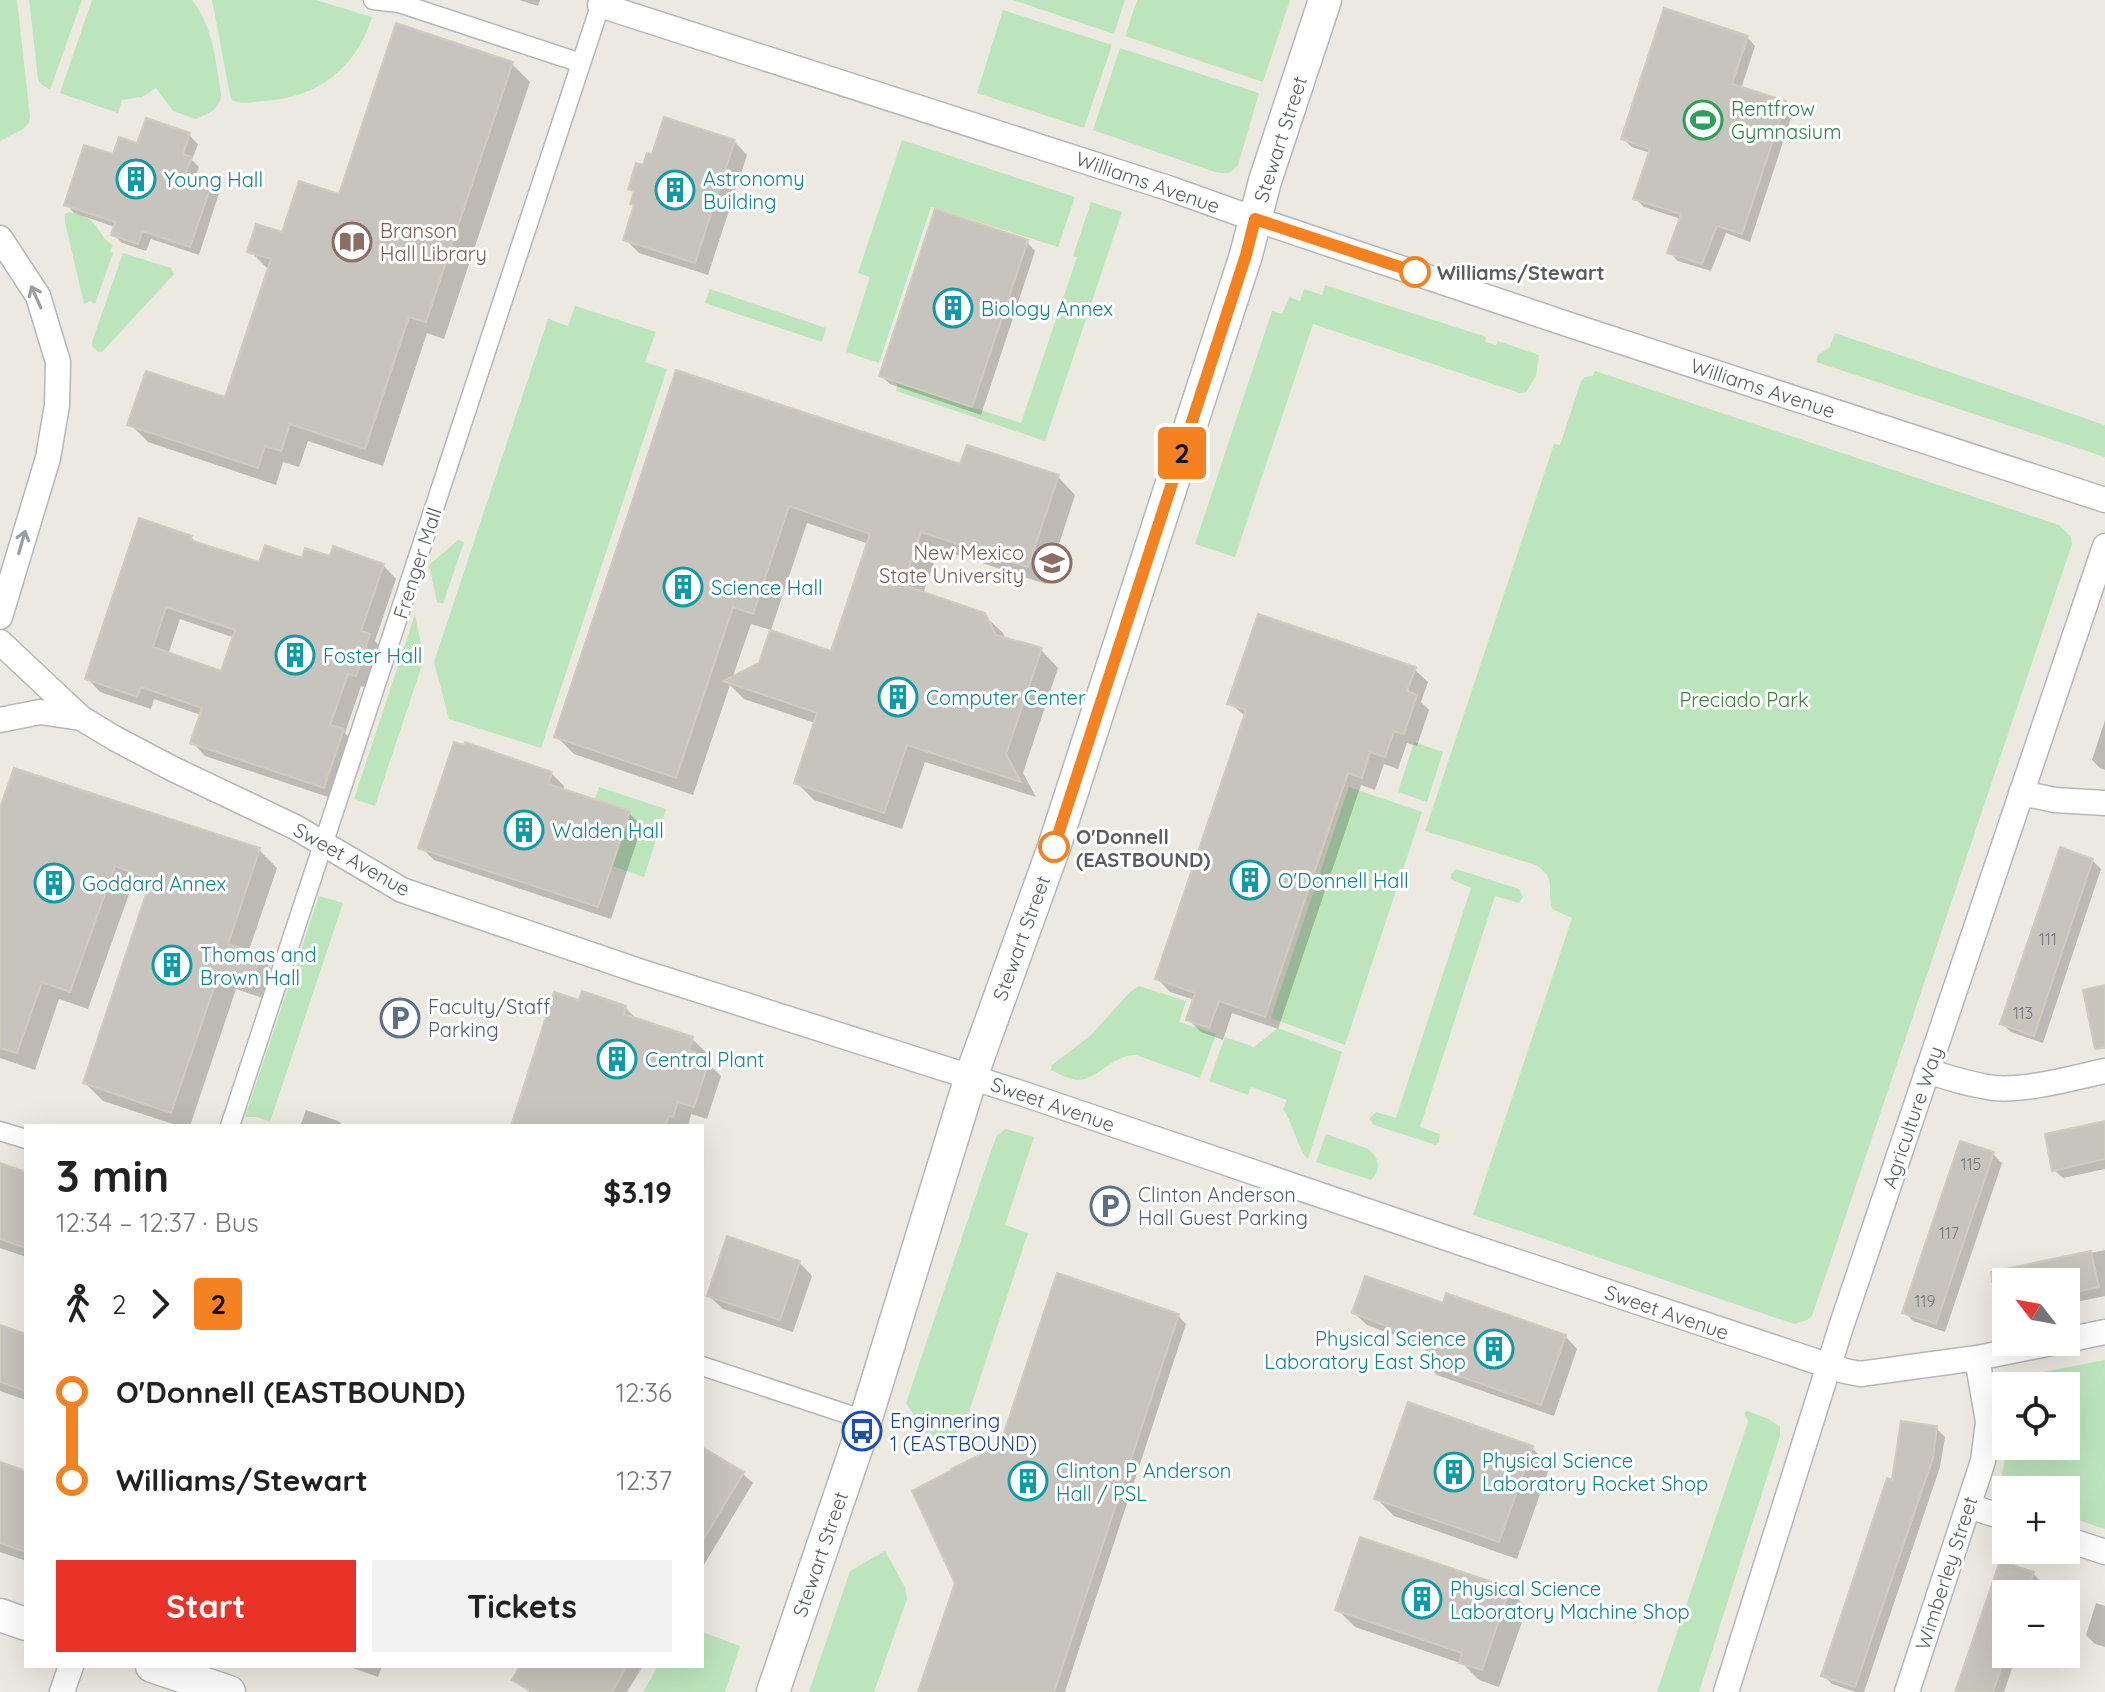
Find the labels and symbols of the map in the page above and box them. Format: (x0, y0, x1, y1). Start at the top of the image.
street label: Stewart Street (1248, 73, 1312, 205)
place label: Rentfrow Gymnasium (1731, 96, 1841, 144)
sports icon: Rentfrow Gymnasium (1682, 99, 1724, 141)
street label: Williams Avenue (1073, 146, 1223, 218)
building icon: Young Hall (115, 158, 157, 200)
place label: Astronomy Building (703, 166, 805, 214)
place label: Young Hall (164, 167, 263, 192)
building icon: Astronomy Building (654, 169, 696, 211)
place label: Branson Hall Library (380, 218, 487, 266)
library icon: Branson Hall Library (331, 221, 373, 263)
marker: Williams/Stewart (1400, 257, 1430, 287)
place label: Williams/Stewart (1437, 260, 1605, 285)
one-way arrow (28, 285, 43, 309)
building icon: Biology Annex (932, 287, 974, 329)
place label: Biology Annex (981, 296, 1113, 321)
street label: Williams Avenue (1687, 353, 1839, 423)
line badge: 2 (1156, 427, 1208, 479)
street label: Frenger Mall (387, 504, 447, 622)
one-way arrow (15, 530, 30, 556)
place label: New Mexico State University (879, 540, 1024, 588)
school or university icon: New Mexico State University (1031, 542, 1073, 584)
building icon: Science Hall (662, 566, 704, 608)
place label: Science Hall (711, 575, 823, 600)
building icon: Foster Hall (274, 634, 316, 676)
place label: Foster Hall (323, 643, 422, 668)
building icon: Computer Center (877, 676, 919, 718)
place label: Computer Center (926, 685, 1086, 710)
park label: Preciado Park (1679, 687, 1809, 712)
building icon: Walden Hall (503, 809, 545, 851)
street label: Sweet Avenue (289, 817, 415, 901)
place label: Walden Hall (552, 818, 664, 843)
place label: O'Donnell (EASTBOUND) (1076, 824, 1210, 872)
marker: O'Donnell (EASTBOUND) (1039, 832, 1069, 862)
building icon: O'Donnell Hall (1229, 859, 1271, 901)
building icon: Goddard Annex (33, 862, 75, 904)
place label: O'Donnell Hall (1278, 868, 1409, 893)
place label: Goddard Annex (82, 871, 226, 896)
street label: Stewart Street (987, 872, 1055, 1004)
house number: 111 (2039, 929, 2057, 949)
place label: Thomas and Brown Hall (200, 942, 317, 990)
building icon: Thomas and Brown Hall (151, 944, 193, 986)
place label: Faculty/Staff Parking (428, 994, 550, 1042)
parking icon: Faculty/Staff Parking (379, 997, 421, 1039)
house number: 113 (2013, 1003, 2033, 1023)
building icon: Central Plant (596, 1038, 638, 1080)
street label: Agriculture Way (1876, 1043, 1948, 1191)
place label: Central Plant (645, 1047, 765, 1072)
street label: Sweet Avenue (988, 1071, 1118, 1137)
house number: 115 (1961, 1154, 1981, 1174)
place label: Clinton Anderson Hall Guest Parking (1138, 1182, 1308, 1230)
parking icon: Clinton Anderson Hall Guest Parking (1089, 1185, 1131, 1227)
house number: 117 (1939, 1223, 1959, 1243)
north arrow (1992, 1268, 2080, 1356)
street label: Sweet Avenue (1602, 1279, 1732, 1345)
house number: 119 (1915, 1291, 1935, 1311)
place label: Physical Science Laboratory East Shop (1264, 1326, 1466, 1374)
building icon: Physical Science Laboratory East Shop (1473, 1328, 1515, 1370)
place label: Enginnering 1 (EASTBOUND) (890, 1408, 1037, 1456)
bus stop icon: Enginnering 1 (EASTBOUND) (841, 1410, 883, 1452)
place label: Physical Science Laboratory Rocket Shop (1482, 1448, 1708, 1496)
building icon: Physical Science Laboratory Rocket Shop (1433, 1451, 1475, 1493)
place label: Clinton P Anderson Hall / PSL (1056, 1458, 1231, 1506)
building icon: Clinton P Anderson Hall / PSL (1007, 1460, 1049, 1502)
street label: Stewart Street (787, 1488, 853, 1620)
street label: Wimberley Street (1909, 1493, 1983, 1653)
place label: Physical Science Laboratory Machine Shop (1450, 1576, 1690, 1624)
building icon: Physical Science Laboratory Machine Shop (1401, 1578, 1443, 1620)

